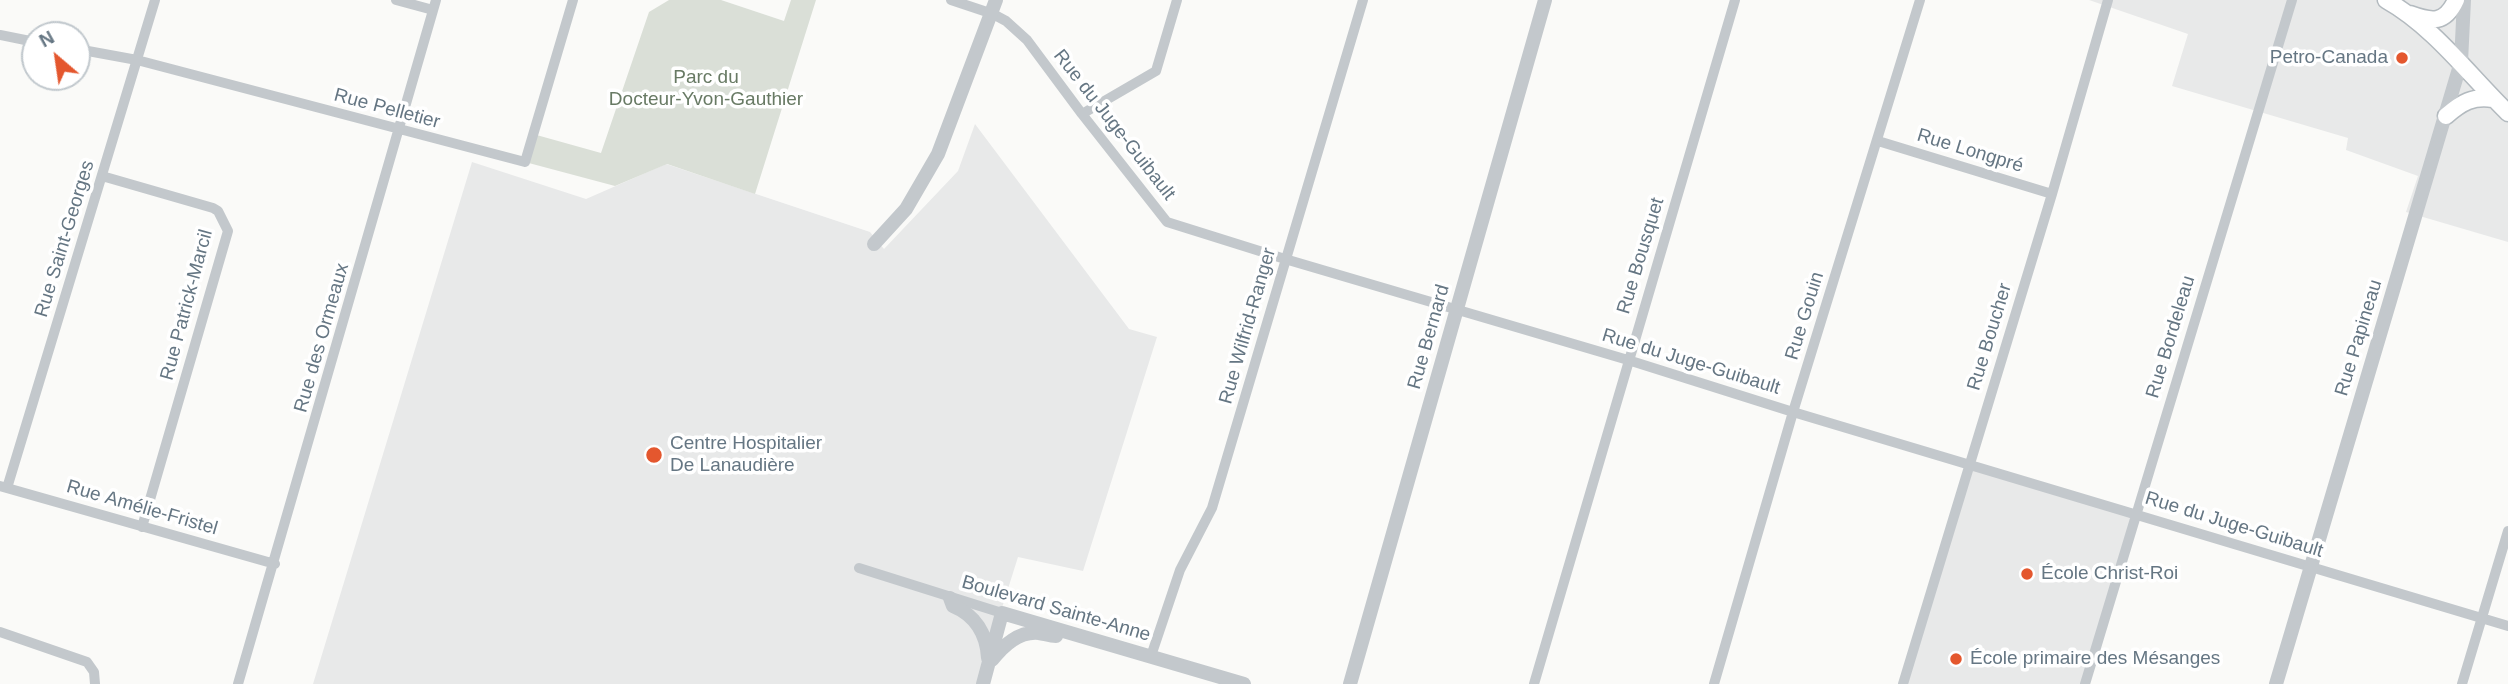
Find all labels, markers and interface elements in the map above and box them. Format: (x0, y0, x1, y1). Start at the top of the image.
north arrow (21, 21, 91, 91)
text: N (35, 26, 58, 51)
street label: Rue du Juge-Guibault (1048, 45, 1180, 205)
place label: Petro-Canada (2270, 47, 2388, 69)
marker: Petro-Canada (2394, 50, 2410, 66)
park label: Parc du Docteur-Yvon-Gauthier (609, 67, 803, 111)
street label: Rue Pelletier (332, 84, 442, 134)
street label: Rue Longpré (1914, 124, 2026, 178)
street label: Rue Saint-Georges (30, 158, 100, 320)
street label: Rue Bousquet (1612, 195, 1670, 317)
street label: Rue Patrick-Marcil (156, 227, 218, 383)
street label: Rue Wilfrid-Ranger (1215, 245, 1281, 407)
street label: Rue des Ormeaux (290, 261, 354, 415)
street label: Rue Gouin (1781, 269, 1829, 363)
street label: Rue Bordeleau (2142, 273, 2200, 401)
street label: Rue Papineau (2330, 277, 2388, 399)
street label: Rue Boucher (1963, 281, 2017, 393)
street label: Rue Bernard (1403, 282, 1455, 392)
street label: Rue du Juge-Guibault (1599, 324, 1783, 400)
place label: Centre Hospitalier De Lanaudière (670, 433, 822, 477)
marker: Centre Hospitalier De Lanaudière (644, 445, 664, 465)
street label: Rue Amélie-Fristel (64, 476, 220, 540)
street label: Rue du Juge-Guibault (2142, 487, 2326, 563)
place label: École Christ-Roi (2041, 563, 2178, 585)
marker: École Christ-Roi (2019, 566, 2035, 582)
street label: Boulevard Sainte-Anne (959, 571, 1153, 647)
place label: École primaire des Mésanges (1970, 648, 2220, 670)
marker: École primaire des Mésanges (1948, 651, 1964, 667)

